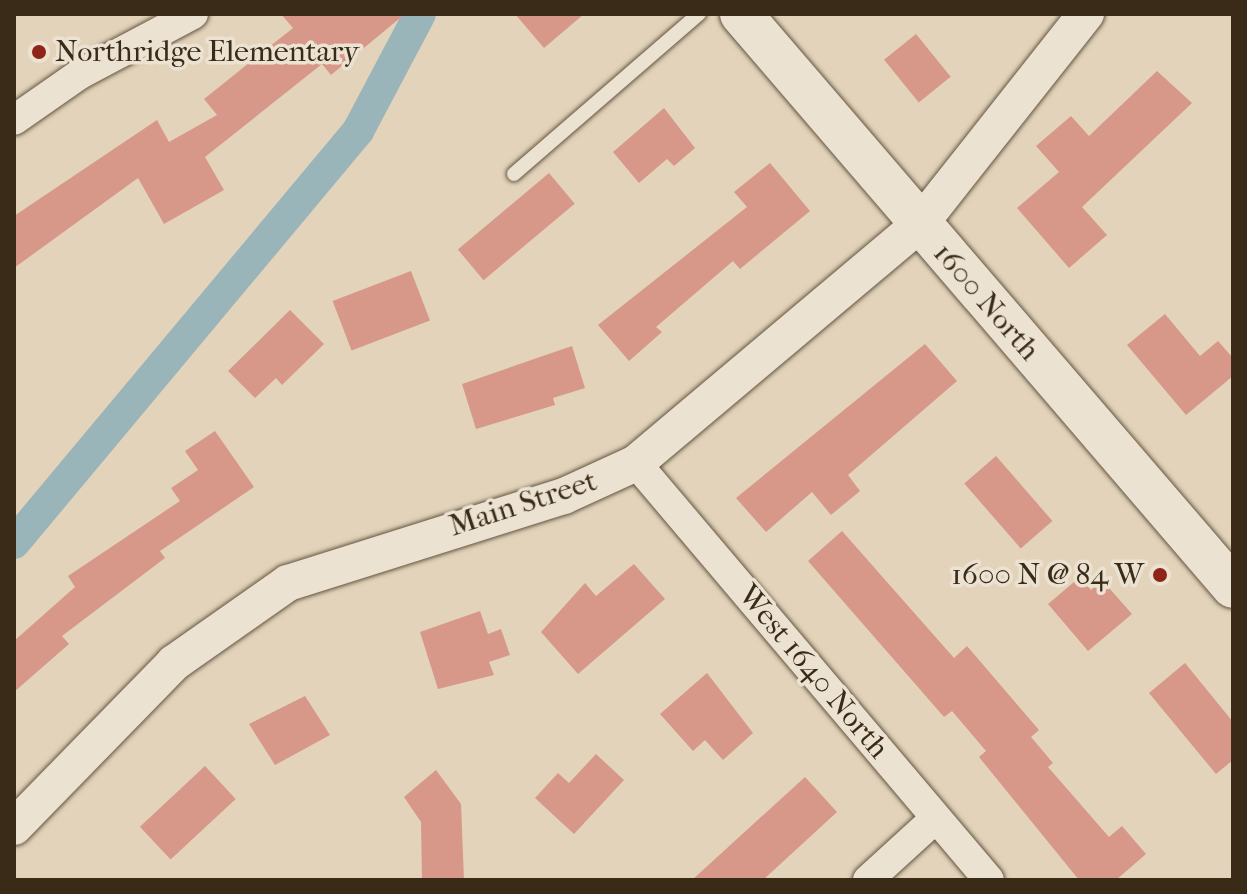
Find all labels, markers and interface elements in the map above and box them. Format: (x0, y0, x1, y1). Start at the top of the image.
place label: Northridge Elementary (55, 34, 359, 70)
marker: Northridge Elementary (30, 43, 48, 61)
street label: 1600 North (925, 236, 1047, 368)
street label: Main Street (445, 463, 601, 545)
place label: 1600 N @ 84 W (951, 557, 1144, 593)
marker: 1600 N @ 84 W (1151, 566, 1169, 584)
street label: West 1640 North (730, 578, 896, 766)

